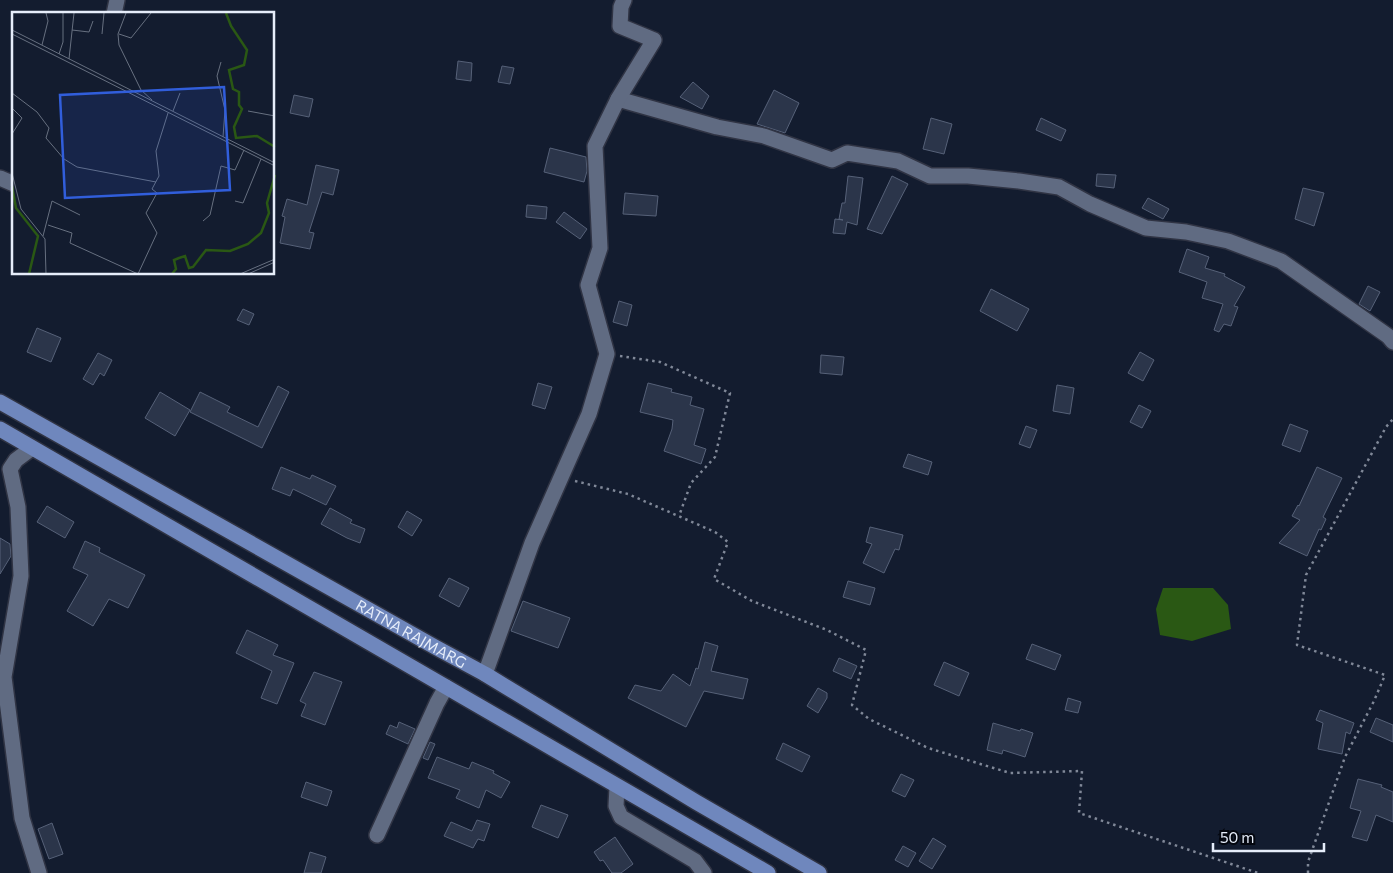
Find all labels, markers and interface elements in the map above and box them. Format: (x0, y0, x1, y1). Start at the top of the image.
inset map (12, 12, 275, 275)
street label: RATNA RAJMARG (353, 595, 470, 671)
scale bar (1213, 820, 1324, 852)
text: 50 m (1220, 828, 1254, 846)

